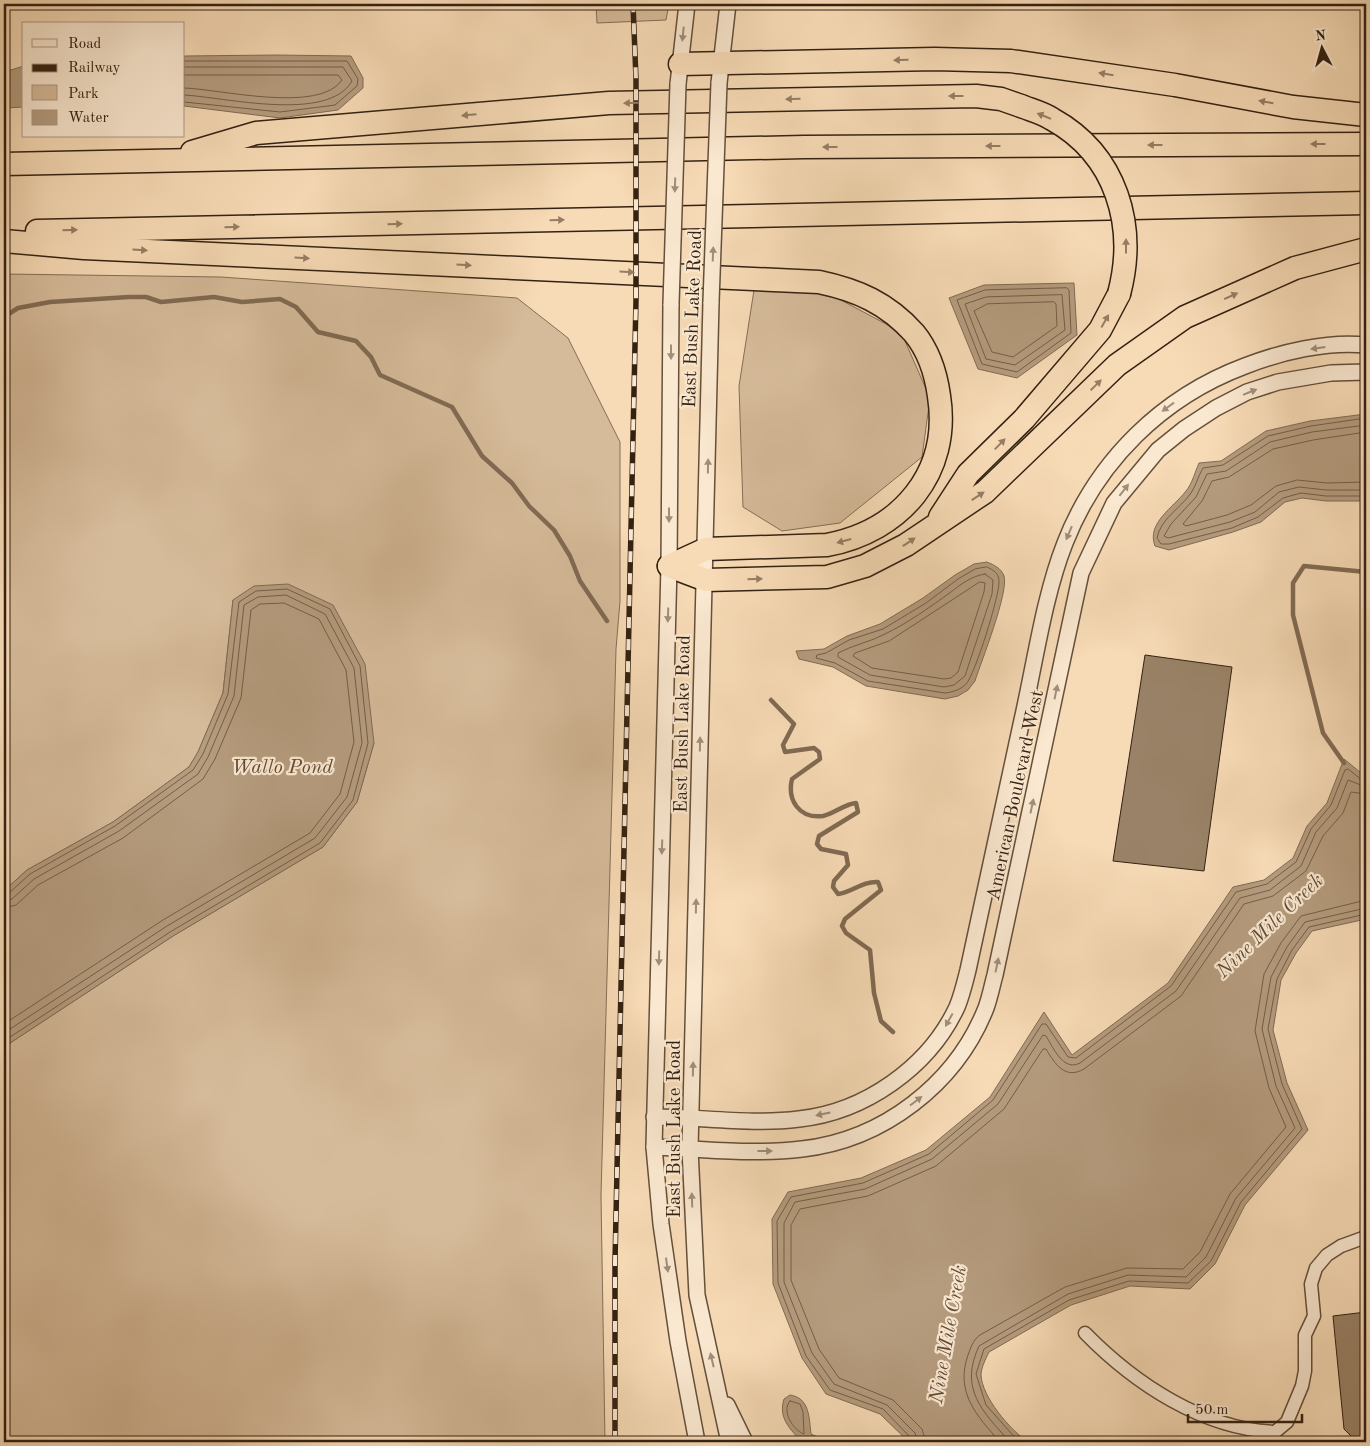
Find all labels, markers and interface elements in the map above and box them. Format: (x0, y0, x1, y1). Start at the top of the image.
legend (22, 22, 185, 138)
north arrow (1298, 22, 1348, 72)
one-way arrow (679, 26, 687, 42)
text: N (1315, 29, 1327, 44)
text: Road (68, 37, 102, 52)
one-way arrow (893, 56, 909, 64)
text: Railway (68, 61, 121, 76)
one-way arrow (1098, 70, 1114, 78)
text: Park (68, 87, 99, 102)
one-way arrow (947, 92, 963, 100)
one-way arrow (785, 95, 801, 103)
one-way arrow (1258, 98, 1274, 106)
one-way arrow (623, 99, 639, 107)
text: Water (68, 111, 109, 126)
one-way arrow (460, 111, 476, 119)
one-way arrow (1037, 111, 1052, 119)
one-way arrow (1309, 140, 1325, 148)
one-way arrow (1147, 141, 1163, 149)
one-way arrow (984, 142, 1000, 150)
one-way arrow (822, 143, 838, 151)
one-way arrow (671, 177, 679, 193)
one-way arrow (550, 216, 566, 224)
one-way arrow (387, 219, 403, 227)
one-way arrow (225, 223, 241, 231)
one-way arrow (62, 226, 78, 234)
street label: East Bush Lake Road (681, 230, 706, 408)
one-way arrow (1122, 238, 1130, 254)
one-way arrow (709, 245, 717, 261)
one-way arrow (132, 247, 148, 255)
one-way arrow (294, 254, 310, 262)
one-way arrow (457, 261, 473, 269)
one-way arrow (619, 269, 635, 277)
one-way arrow (1224, 291, 1238, 299)
one-way arrow (1101, 313, 1109, 328)
one-way arrow (1309, 344, 1325, 352)
one-way arrow (667, 345, 675, 361)
one-way arrow (1090, 379, 1102, 391)
one-way arrow (1243, 388, 1258, 396)
one-way arrow (1161, 402, 1175, 412)
one-way arrow (994, 438, 1006, 450)
one-way arrow (704, 457, 712, 473)
one-way arrow (1118, 484, 1129, 497)
one-way arrow (972, 492, 985, 501)
one-way arrow (665, 507, 673, 523)
one-way arrow (1065, 526, 1073, 540)
one-way arrow (903, 537, 916, 547)
one-way arrow (836, 538, 851, 546)
one-way arrow (747, 575, 763, 583)
one-way arrow (664, 607, 672, 623)
street label: East Bush Lake Road (672, 635, 695, 813)
one-way arrow (1053, 684, 1061, 700)
street label: American Boulevard West (985, 688, 1048, 903)
one-way arrow (697, 735, 705, 751)
water label: Wallo Pond (231, 758, 333, 778)
one-way arrow (1028, 799, 1036, 814)
one-way arrow (657, 839, 665, 855)
water label: Nine Mile Creek (1212, 870, 1328, 983)
one-way arrow (693, 898, 701, 914)
one-way arrow (654, 951, 662, 967)
one-way arrow (994, 957, 1002, 973)
one-way arrow (945, 1013, 954, 1027)
street label: East Bush Lake Road (666, 1040, 685, 1218)
one-way arrow (689, 1060, 697, 1076)
one-way arrow (909, 1096, 923, 1106)
one-way arrow (815, 1111, 831, 1119)
one-way arrow (757, 1147, 773, 1155)
one-way arrow (688, 1191, 696, 1207)
one-way arrow (664, 1257, 672, 1273)
water label: Nine Mile Creek (927, 1263, 971, 1406)
one-way arrow (708, 1353, 716, 1368)
scale bar (1188, 1391, 1301, 1423)
text: 50 m (1195, 1403, 1229, 1418)

